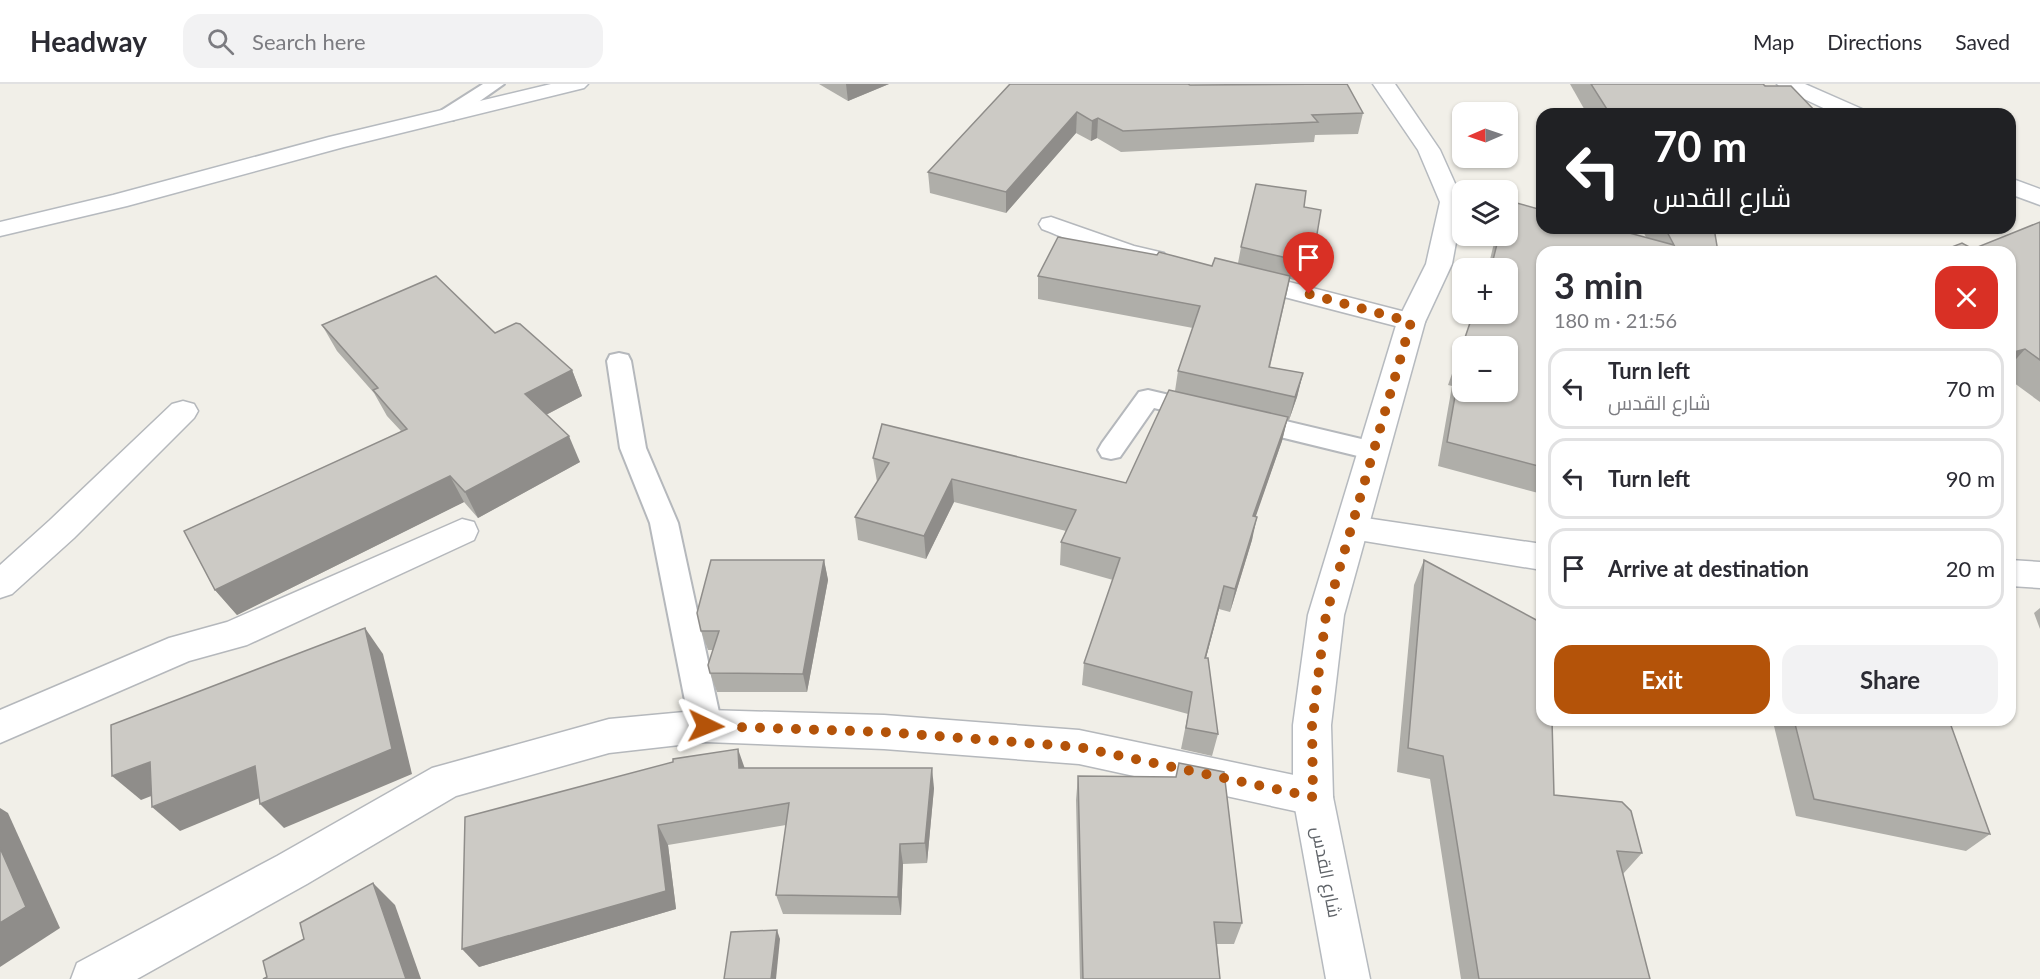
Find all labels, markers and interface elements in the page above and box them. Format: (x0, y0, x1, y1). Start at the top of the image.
search box (183, 14, 603, 68)
text: Headway (30, 24, 147, 58)
icon: search (204, 25, 237, 58)
text: Search here (252, 28, 366, 55)
text: Map (1753, 29, 1794, 54)
text: Directions (1827, 29, 1922, 54)
text: Saved (1955, 29, 2010, 54)
north arrow (1452, 102, 1518, 168)
map controls (1452, 102, 1518, 402)
text: 70 m (1653, 121, 1747, 171)
icon: left (1554, 132, 1632, 210)
button: layers (1452, 180, 1518, 246)
text: شارع القدس (1653, 180, 1791, 213)
pin (1283, 232, 1334, 294)
icon: arrive (1292, 241, 1325, 274)
button: + (1452, 258, 1518, 324)
text: 3 min (1554, 263, 1643, 307)
button: close (1935, 266, 1998, 329)
text: 180 m · 21:56 (1554, 308, 1677, 332)
button: − (1452, 336, 1518, 402)
text: Turn left (1608, 357, 1690, 384)
icon: left (1557, 372, 1590, 405)
text: 70 m (1946, 375, 1995, 402)
text: شارع القدس (1608, 390, 1710, 414)
icon: left (1557, 462, 1590, 495)
text: Turn left (1608, 465, 1690, 492)
text: 90 m (1946, 465, 1995, 492)
icon: arrive (1557, 552, 1590, 585)
text: Arrive at destination (1608, 555, 1809, 582)
text: 20 m (1946, 555, 1995, 582)
button: Exit (1554, 645, 1770, 714)
button: Share (1782, 645, 1998, 714)
position arrow (674, 694, 738, 758)
street label: شارع القدس (1305, 825, 1347, 920)

